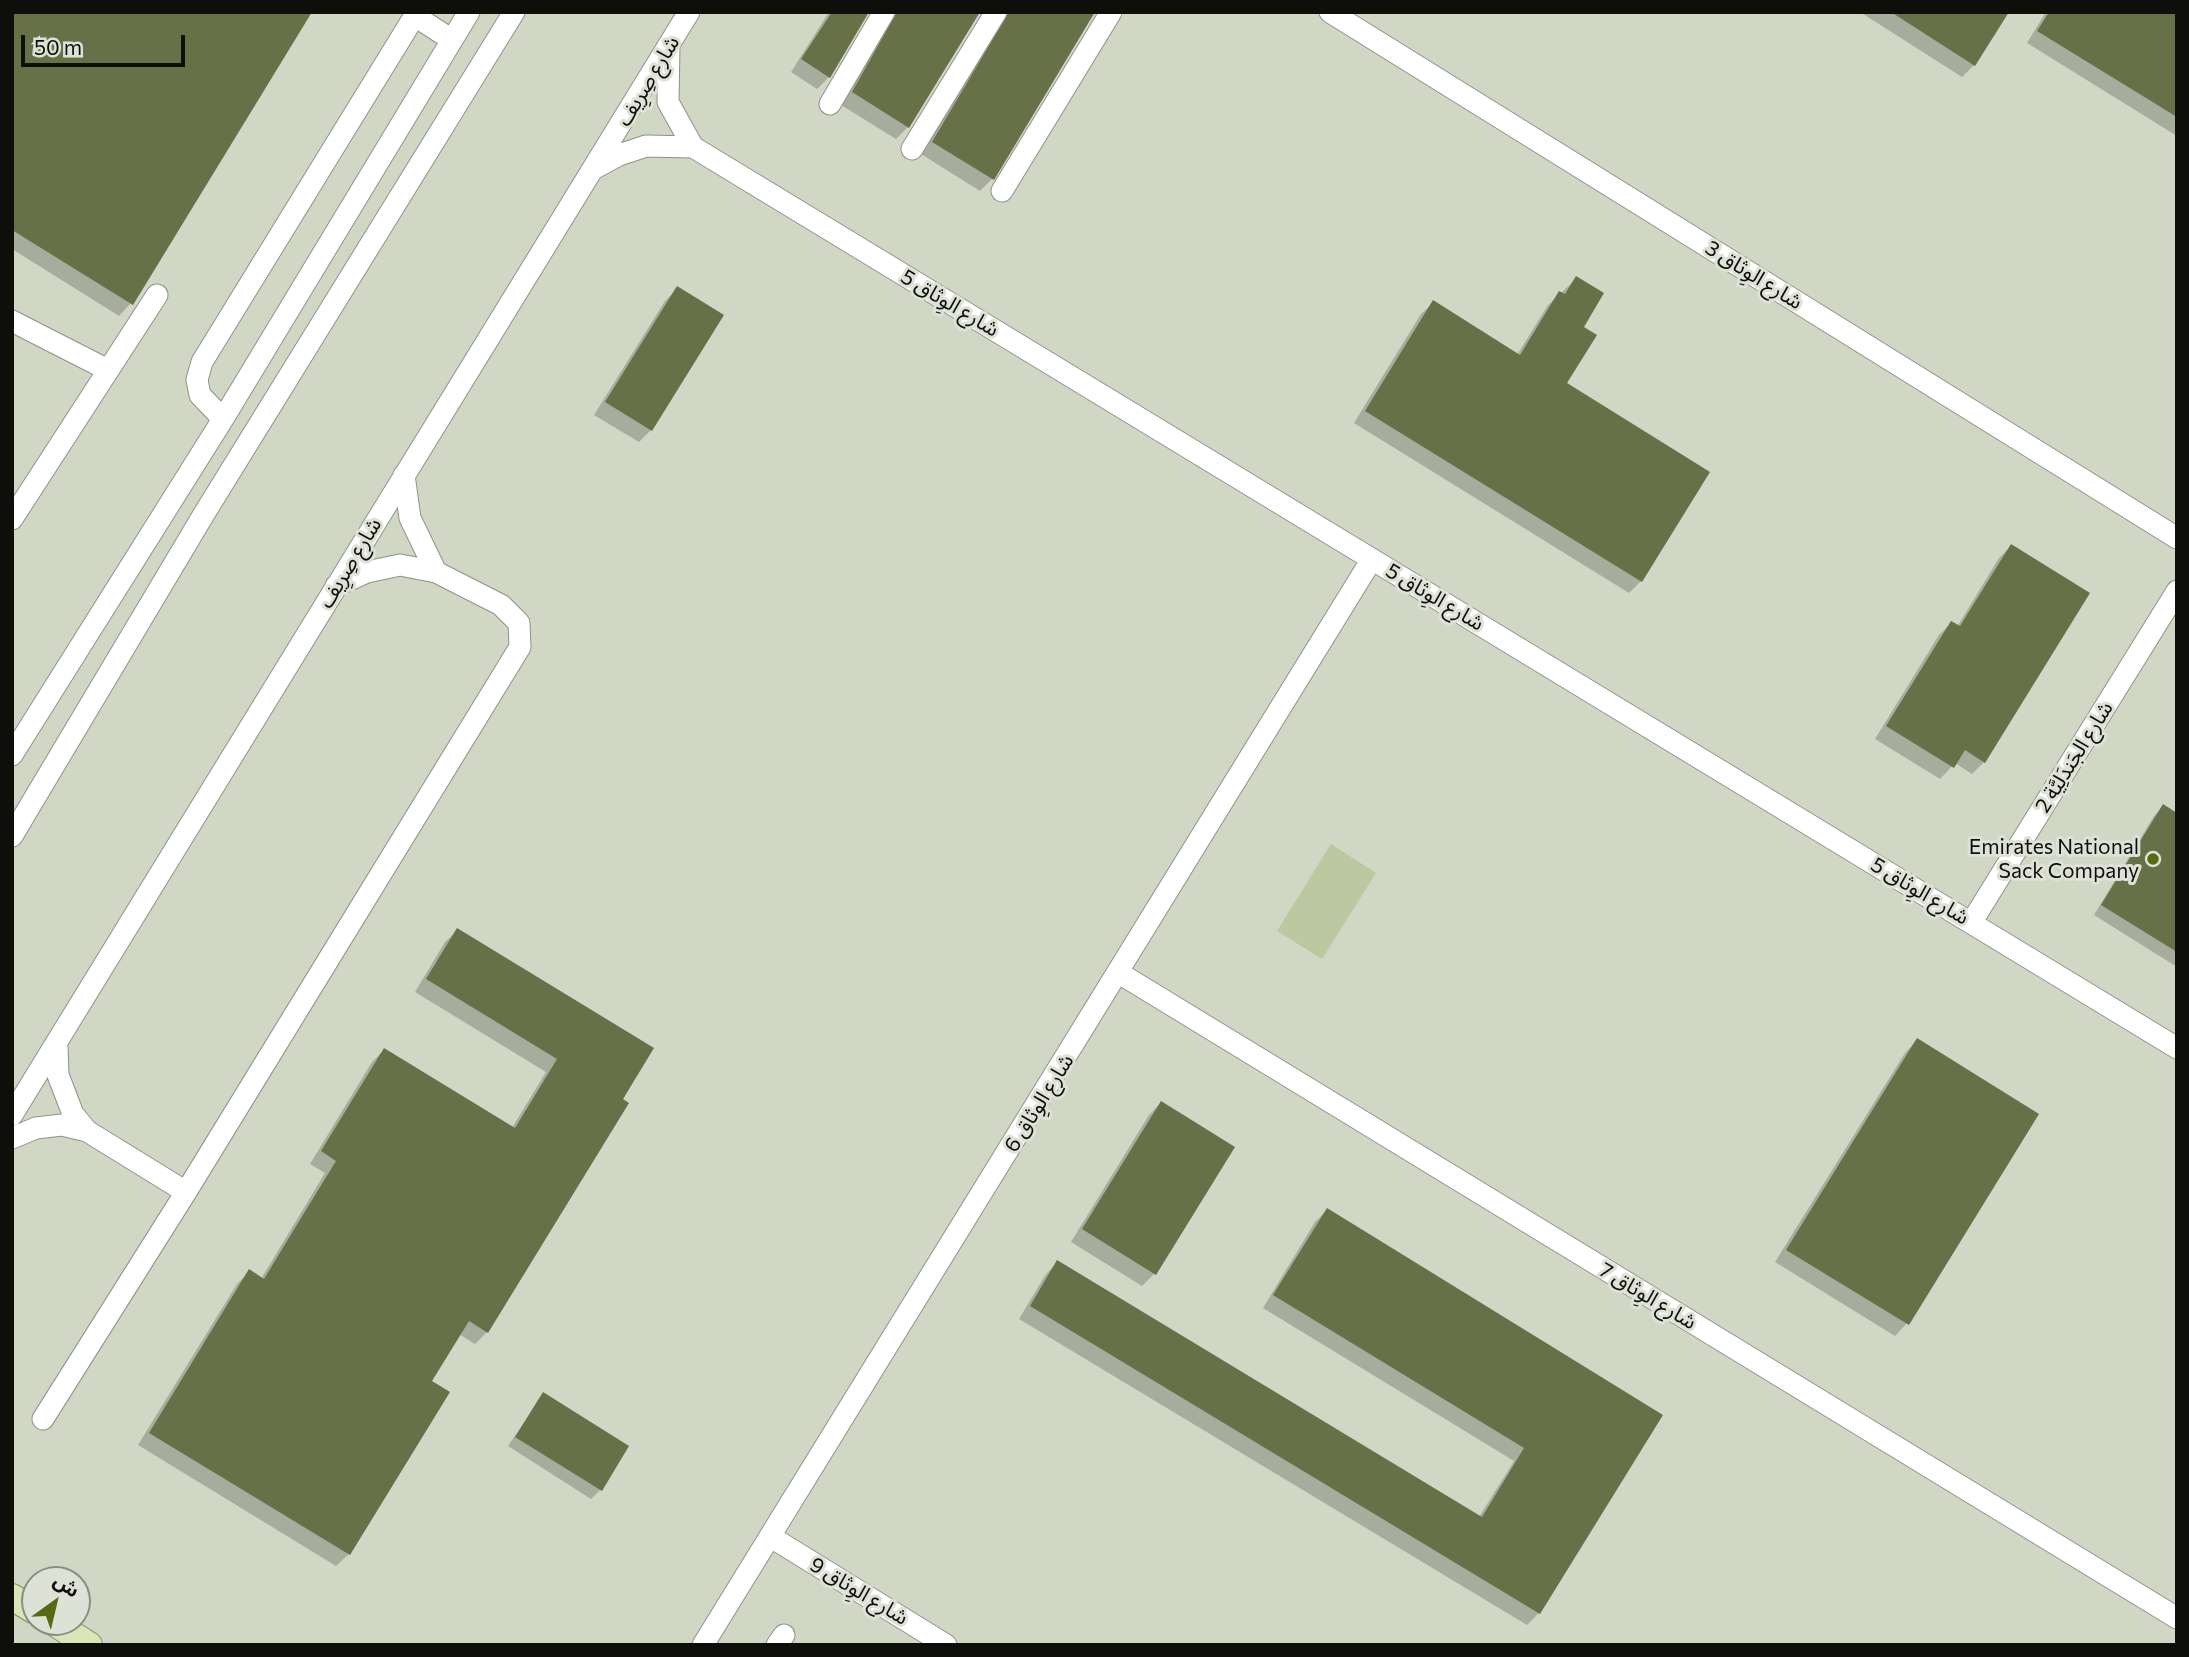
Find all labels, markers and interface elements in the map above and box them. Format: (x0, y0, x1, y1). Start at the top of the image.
scale bar (24, 21, 189, 65)
street label: شارع صِرِيف (611, 31, 685, 131)
text: 50 m (34, 34, 82, 59)
street label: شارع الوِثاق 3 (1701, 235, 1807, 315)
street label: شارع الوِثاق 5 (896, 264, 1004, 342)
street label: شارع صِرِيف (313, 513, 387, 613)
street label: شارع الوِثاق 5 (1381, 558, 1489, 636)
street label: شارع الجَندَلِيَّة 2 (2030, 697, 2118, 817)
place label: Emirates National Sack Company (1969, 834, 2139, 884)
marker: Emirates National Sack Company (2145, 851, 2161, 867)
street label: شارع الوِثاق 5 (1866, 852, 1974, 930)
street label: شارع الوِثاق 6 (999, 1049, 1079, 1157)
street label: شارع الوِثاق 7 (1595, 1257, 1701, 1335)
street label: شارع الوِثاق 9 (805, 1552, 913, 1630)
north arrow (21, 1566, 91, 1636)
text: ش (50, 1568, 84, 1602)

